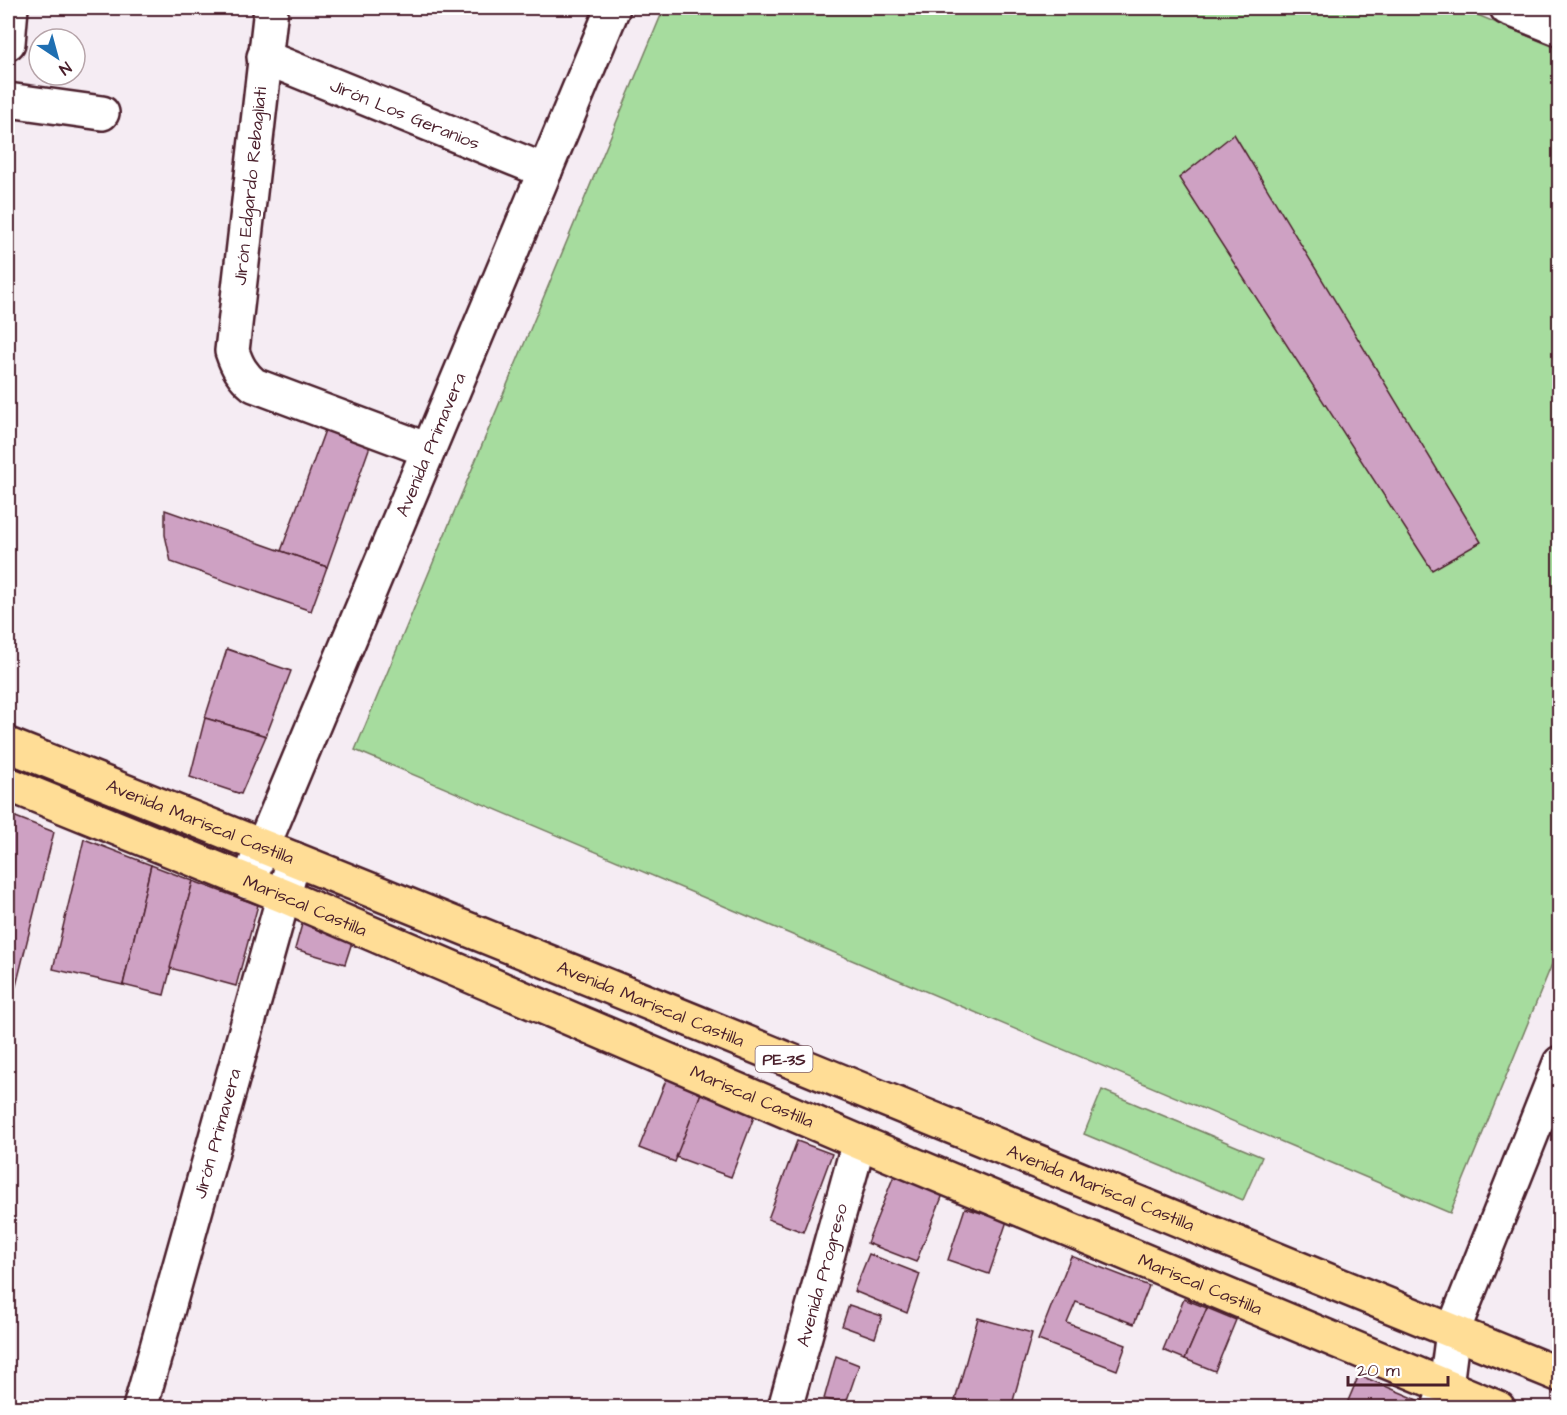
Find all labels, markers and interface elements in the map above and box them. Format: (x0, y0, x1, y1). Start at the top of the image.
north arrow (27, 27, 87, 87)
text: N (55, 56, 76, 80)
street label: Jirón Los Geranios (326, 73, 483, 156)
street label: Jirón Edgardo Rebagliati (228, 85, 274, 287)
street label: Avenida Primavera (390, 369, 472, 520)
street label: Avenida Mariscal Castilla (103, 773, 298, 871)
street label: Mariscal Castilla (239, 869, 371, 943)
street label: Avenida Mariscal Castilla (553, 955, 748, 1054)
road number: PE-3S (756, 1046, 812, 1072)
street label: Mariscal Castilla (686, 1059, 818, 1134)
street label: Jirón Primavera (187, 1066, 248, 1202)
street label: Avenida Mariscal Castilla (1003, 1139, 1198, 1238)
street label: Avenida Progreso (791, 1201, 854, 1350)
street label: Mariscal Castilla (1134, 1248, 1266, 1322)
scale bar (1348, 1349, 1448, 1387)
text: 20 m (1357, 1358, 1400, 1383)

